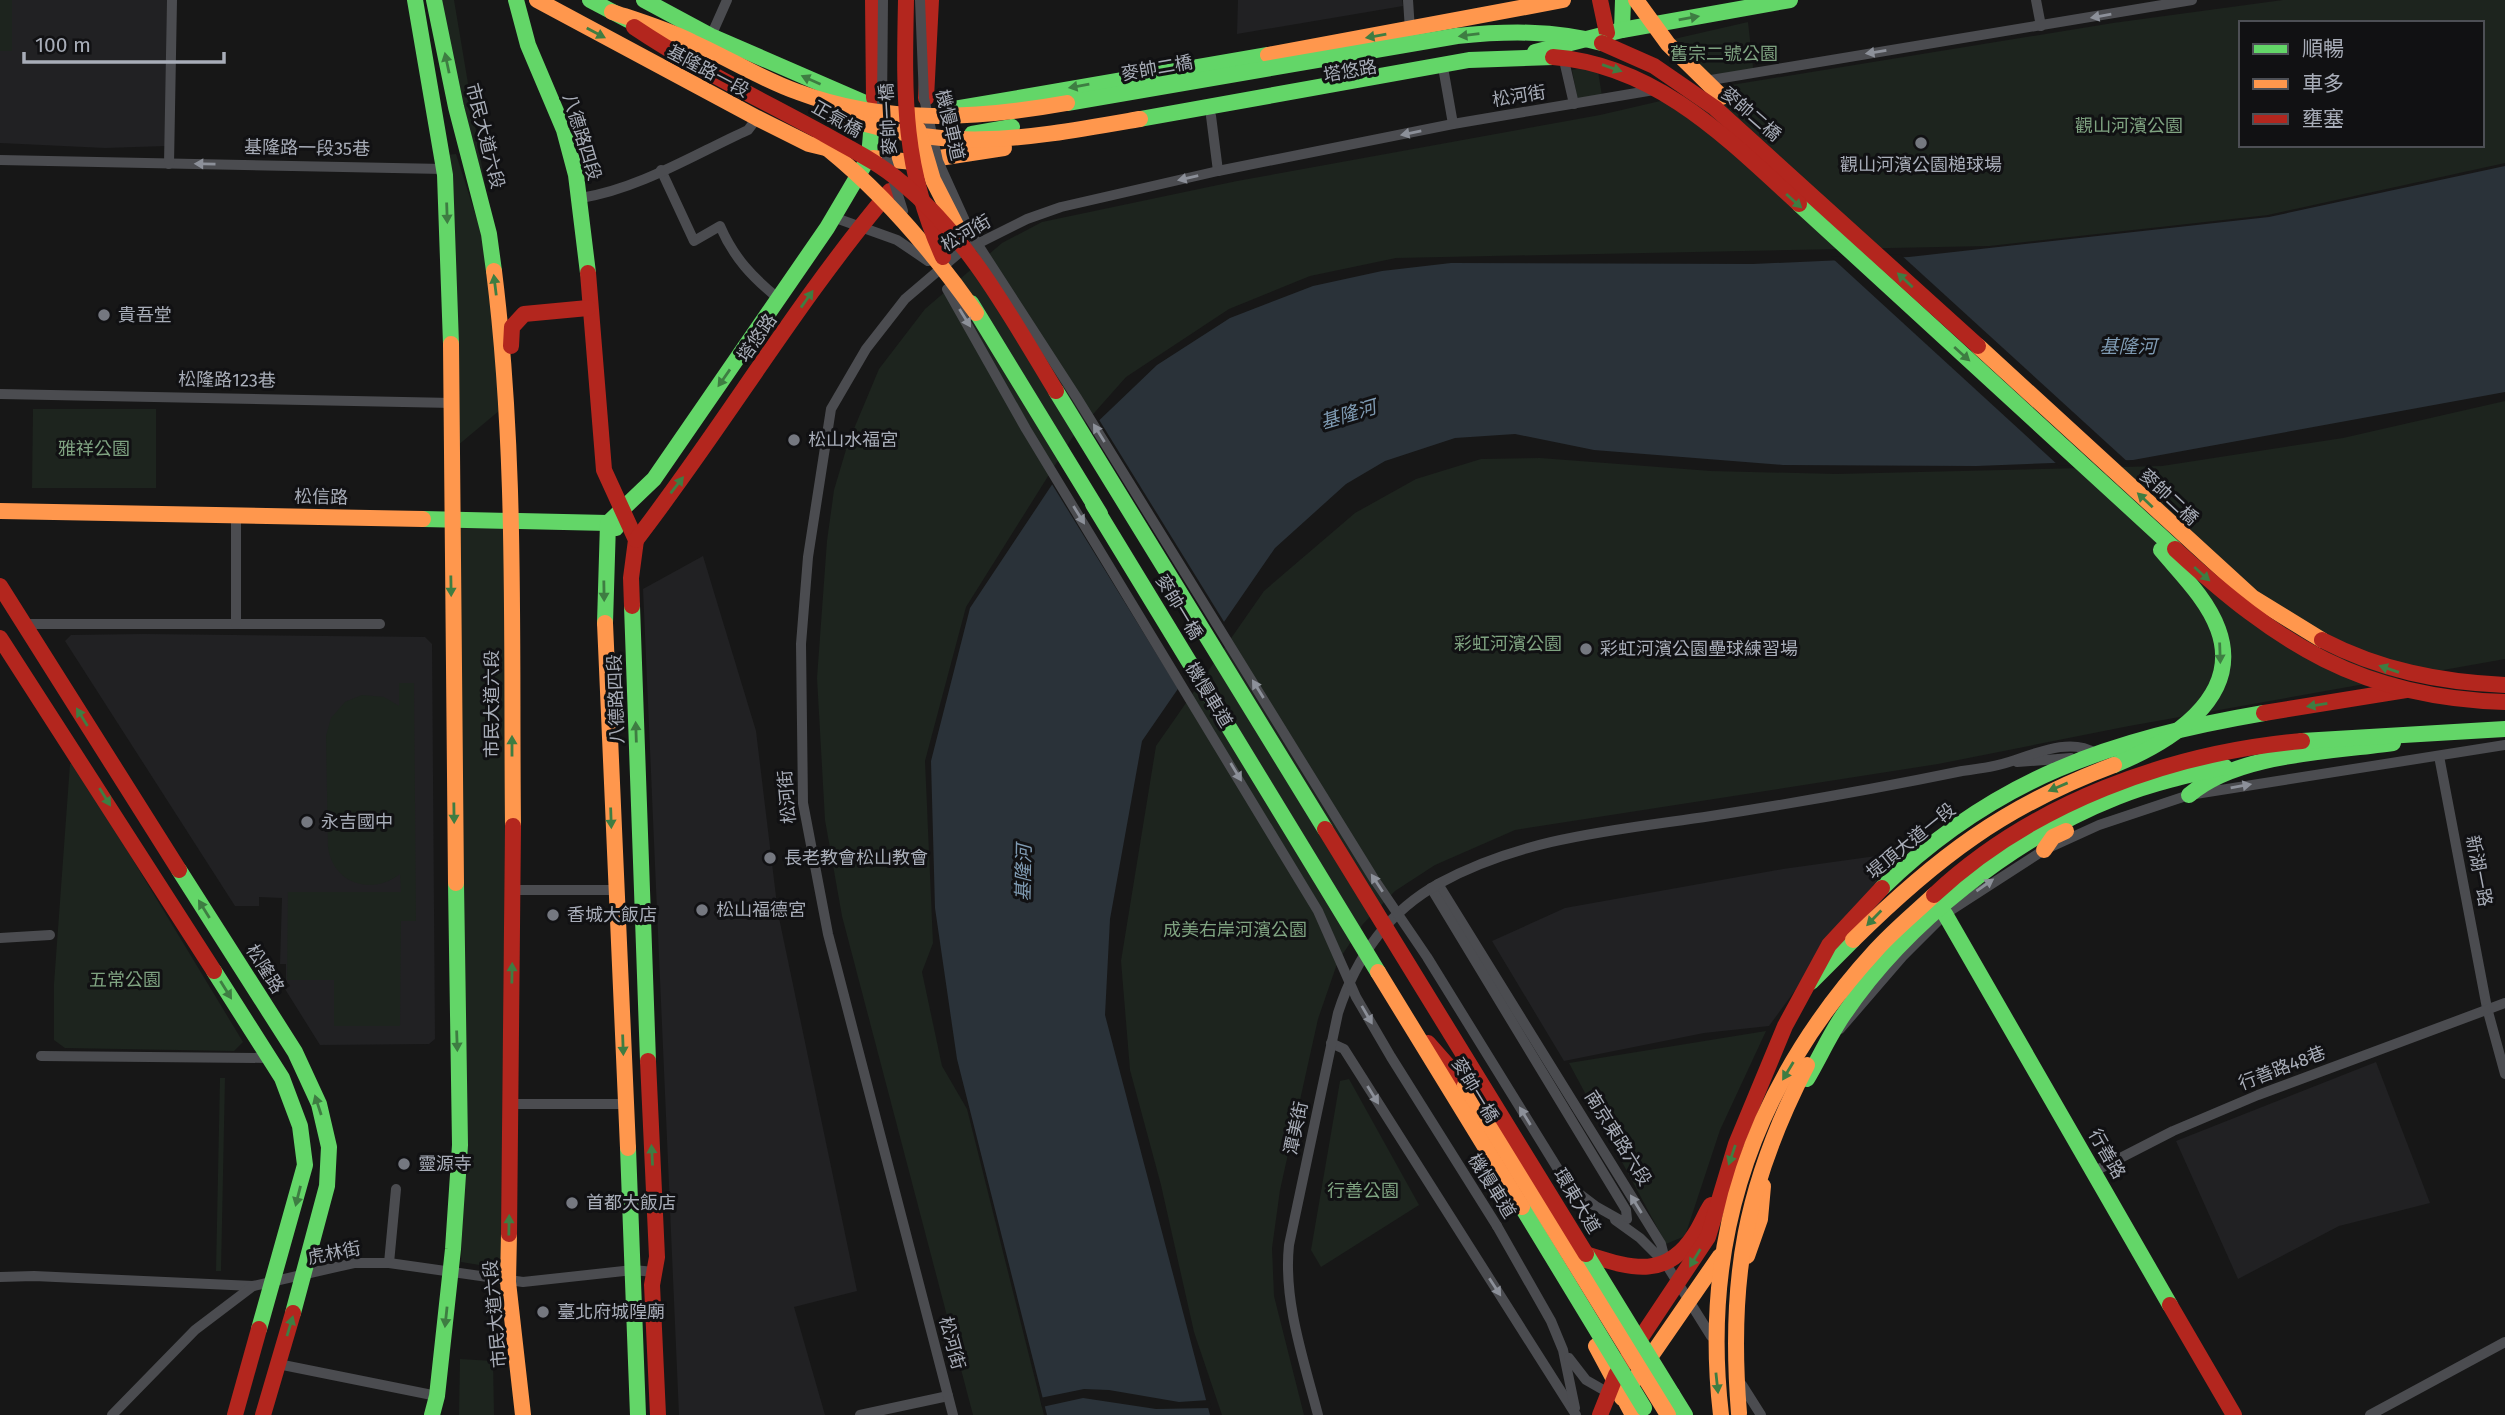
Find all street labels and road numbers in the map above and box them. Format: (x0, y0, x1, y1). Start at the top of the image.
street label: 基隆路一段 (663, 40, 753, 102)
street label: 麥帥二橋 (1120, 51, 1194, 85)
street label: 塔悠路 (1322, 55, 1378, 87)
street label: 市民大道六段 (461, 81, 509, 191)
street label: 松河街 (1491, 81, 1547, 111)
street label: 麥帥一橋 (875, 82, 901, 156)
street label: 麥帥二橋 (1717, 82, 1785, 146)
street label: 機慢車道 (931, 87, 969, 163)
street label: 八德路四段 (558, 91, 606, 183)
street label: 正氣橋 (808, 96, 866, 142)
street label: 基隆路一段35巷 (244, 136, 370, 160)
street label: 松河街 (937, 210, 995, 256)
street label: 塔悠路 (733, 310, 781, 366)
street label: 松隆路123巷 (178, 368, 276, 392)
street label: 麥帥二橋 (2135, 464, 2203, 530)
street label: 松信路 (294, 486, 348, 508)
street label: 麥帥一橋 (1151, 570, 1207, 644)
street label: 市民大道六段 (481, 650, 503, 758)
street label: 八德路四段 (603, 654, 629, 744)
street label: 機慢車道 (1181, 658, 1237, 732)
street label: 松河街 (774, 769, 800, 825)
street label: 堤頂大道一段 (1862, 798, 1960, 884)
street label: 新湖一路 (2461, 834, 2497, 908)
street label: 松隆路 (241, 940, 289, 998)
street label: 行善路48巷 (2235, 1041, 2329, 1095)
street label: 麥帥一橋 (1447, 1053, 1503, 1127)
street label: 南京東路六段 (1580, 1086, 1656, 1190)
street label: 潭美街 (1280, 1099, 1312, 1157)
street label: 行善路 (2084, 1125, 2130, 1183)
street label: 機慢車道 (1464, 1150, 1520, 1222)
street label: 環東大道 (1549, 1164, 1605, 1238)
street label: 虎林街 (305, 1237, 363, 1269)
street label: 市民大道六段 (479, 1259, 511, 1369)
street label: 松河街 (934, 1314, 970, 1372)

